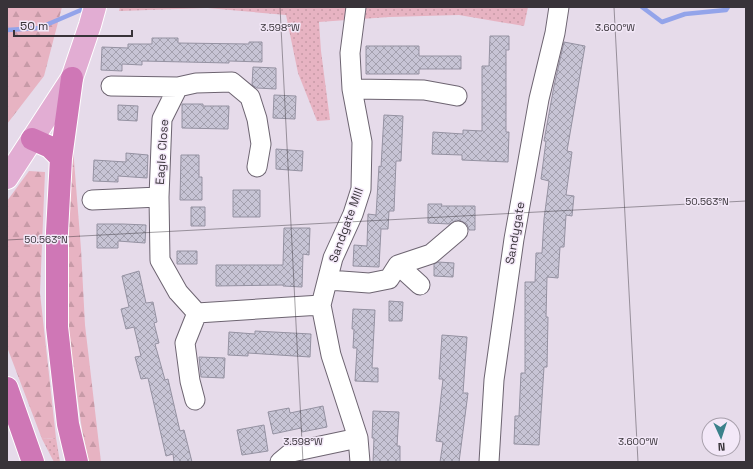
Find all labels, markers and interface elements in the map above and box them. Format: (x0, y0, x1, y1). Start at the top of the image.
scale bar (14, 12, 132, 38)
text: 50 m (20, 18, 48, 34)
text: 3.598°W (260, 21, 300, 34)
text: 3.600°W (595, 21, 635, 34)
street label: Eagle Close (152, 119, 172, 185)
street label: Sandgate MIll (325, 185, 367, 265)
text: 50.563°N (685, 195, 729, 208)
street label: Sandygate (502, 200, 528, 266)
text: 50.563°N (24, 233, 68, 246)
north arrow (701, 417, 741, 457)
text: 3.598°W (283, 435, 323, 448)
text: 3.600°W (618, 435, 658, 448)
text: N (717, 440, 726, 454)

